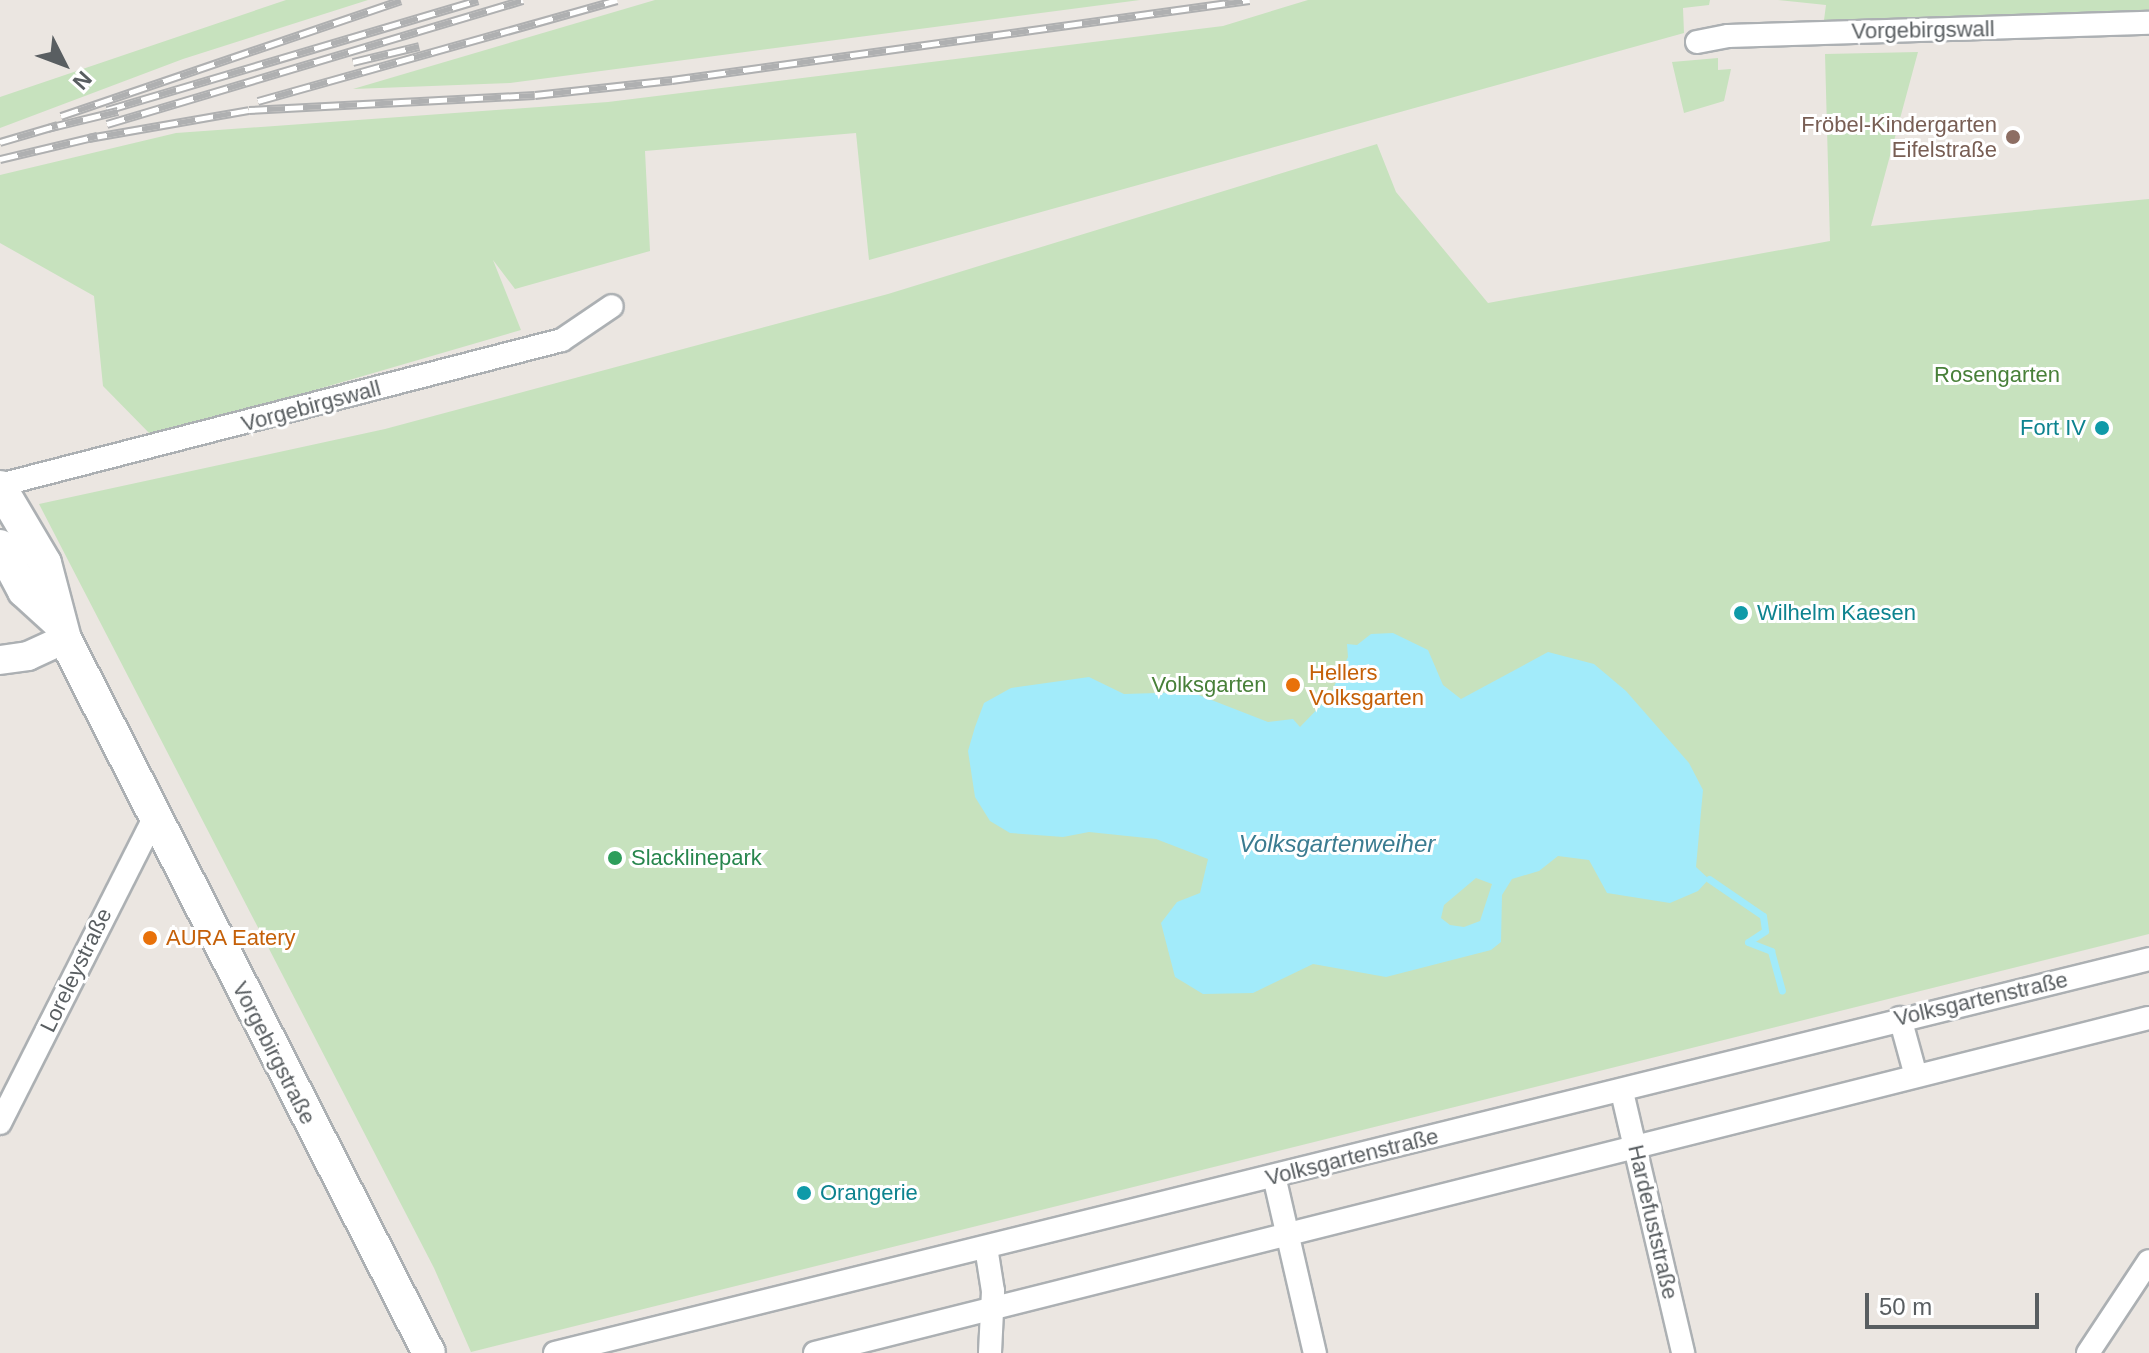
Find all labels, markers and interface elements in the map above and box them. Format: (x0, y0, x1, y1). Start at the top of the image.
street label: Vorgebirgswall (1851, 16, 1995, 44)
north arrow (24, 24, 104, 104)
text: N (68, 66, 97, 95)
place label: Fröbel-Kindergarten Eifelstraße (1801, 111, 1997, 162)
marker: Fröbel-Kindergarten Eifelstraße (2004, 128, 2022, 146)
park label: Rosengarten (1934, 362, 2060, 388)
street label: Vorgebirgswall (238, 375, 384, 437)
place label: Fort IV (2020, 415, 2086, 441)
marker: Fort IV (2093, 419, 2111, 437)
place label: Wilhelm Kaesen (1757, 600, 1916, 626)
marker: Wilhelm Kaesen (1732, 604, 1750, 622)
place label: Hellers Volksgarten (1309, 659, 1424, 710)
park label: Volksgarten (1152, 672, 1266, 698)
marker: Hellers Volksgarten (1284, 676, 1302, 694)
water label: Volksgartenweiher (1239, 830, 1435, 858)
place label: Slacklinepark (631, 845, 762, 871)
marker: Slacklinepark (606, 849, 624, 867)
street label: Loreleystraße (35, 904, 117, 1036)
place label: AURA Eatery (166, 925, 297, 951)
marker: AURA Eatery (141, 929, 159, 947)
street label: Volksgartenstraße (1892, 966, 2070, 1032)
street label: Vorgebirgstraße (227, 977, 321, 1129)
street label: Volksgartenstraße (1263, 1123, 1441, 1191)
street label: Hardefuststraße (1622, 1142, 1684, 1302)
place label: Orangerie (820, 1180, 918, 1206)
marker: Orangerie (795, 1184, 813, 1202)
scale bar (1869, 1277, 2043, 1327)
text: 50 m (1879, 1293, 1932, 1320)

